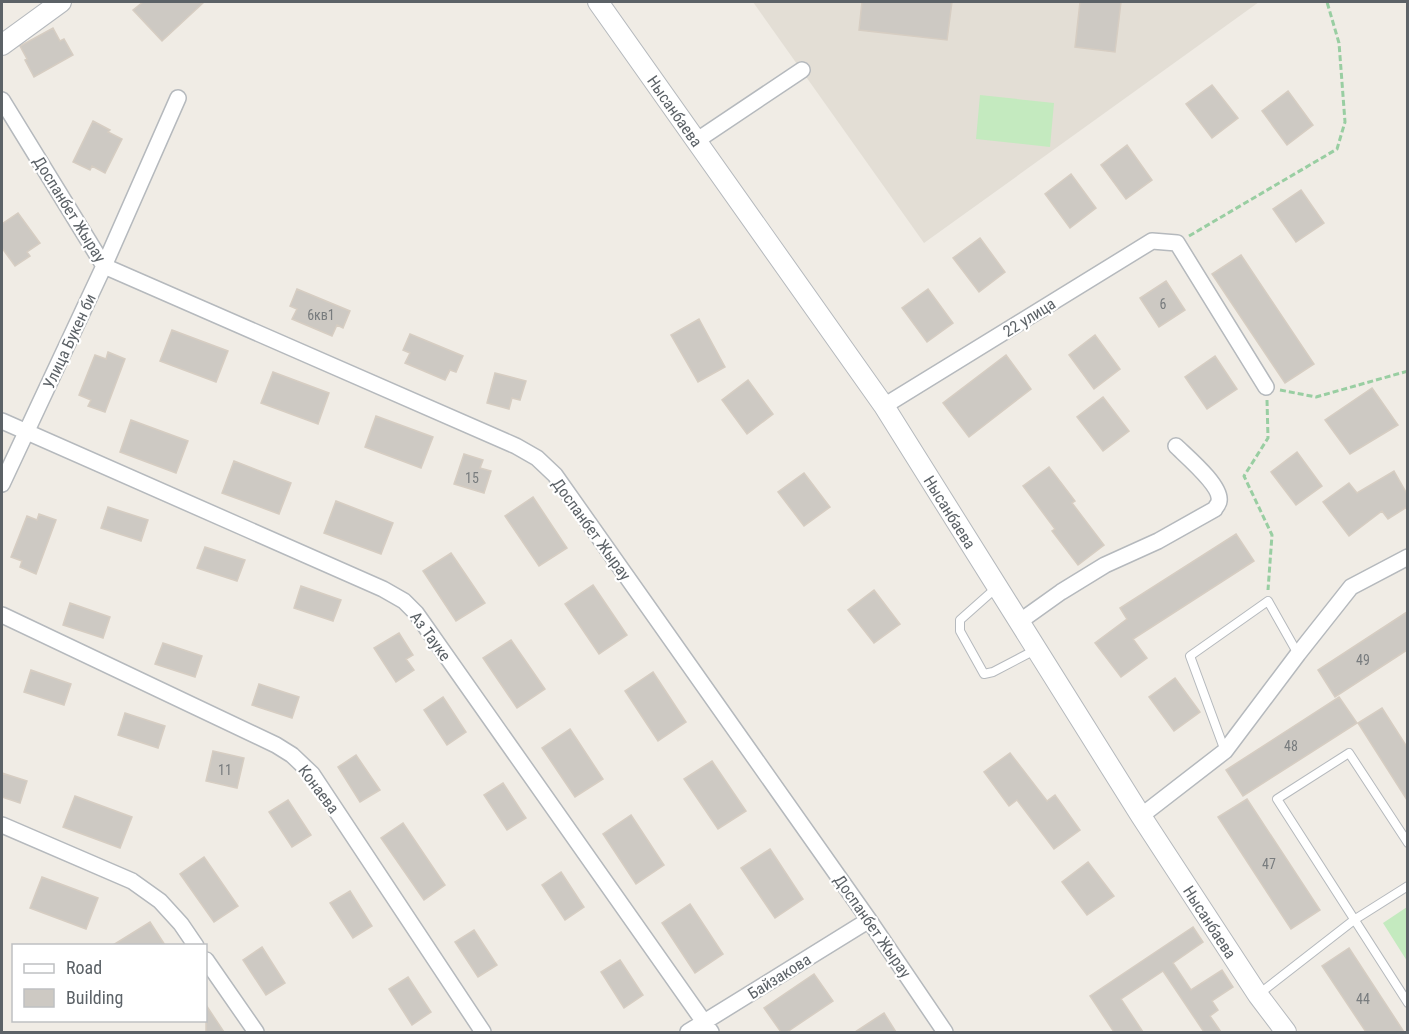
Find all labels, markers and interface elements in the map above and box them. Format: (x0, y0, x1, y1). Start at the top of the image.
street label: Нысанбаева (643, 72, 706, 151)
street label: Доспанбет Жырау (29, 153, 110, 266)
street label: Улица Букен би (39, 291, 100, 392)
street label: 22 улица (1000, 294, 1059, 341)
house number: 6 (1160, 296, 1167, 312)
house number: 6кв1 (307, 307, 335, 323)
house number: 15 (465, 470, 479, 486)
street label: Нысанбаева (920, 472, 980, 552)
street label: Доспанбет Жырау (548, 475, 635, 584)
street label: Аз Тауке (406, 608, 455, 665)
house number: 49 (1356, 652, 1370, 668)
house number: 48 (1284, 738, 1298, 754)
street label: Конаева (294, 761, 343, 817)
house number: 11 (218, 762, 232, 778)
house number: 47 (1262, 856, 1276, 872)
street label: Доспанбет Жырау (830, 871, 915, 982)
street label: Нысанбаева (1179, 882, 1240, 962)
legend (12, 944, 207, 1022)
street label: Байзакова (744, 950, 814, 1003)
text: Road (66, 957, 102, 978)
text: Building (66, 987, 123, 1008)
house number: 44 (1356, 991, 1370, 1007)

